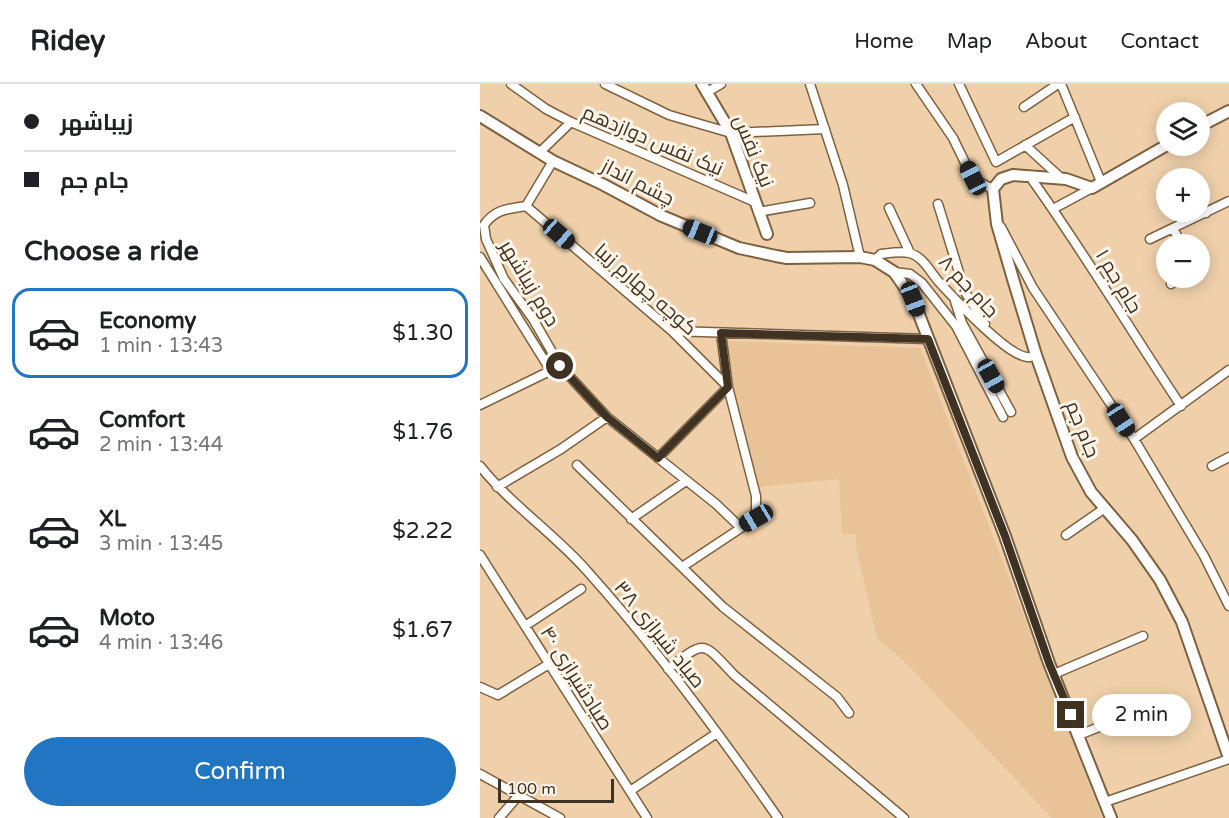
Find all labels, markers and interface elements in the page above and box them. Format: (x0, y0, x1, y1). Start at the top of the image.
text: Ridey (30, 24, 105, 58)
text: Home (854, 29, 914, 54)
text: Map (947, 29, 992, 54)
text: About (1025, 29, 1087, 54)
text: Contact (1120, 29, 1199, 54)
street label: نیک نفس دوازدهم (578, 100, 727, 182)
map controls (1156, 102, 1210, 288)
button: layers (1156, 102, 1210, 156)
text: زیباشهر (60, 110, 133, 136)
street label: نیک نفس (728, 112, 778, 191)
street label: چشم انداز (596, 154, 678, 212)
car (957, 158, 989, 198)
text: جام جم (60, 168, 129, 194)
button: + (1156, 168, 1210, 222)
car (540, 215, 578, 253)
car (680, 217, 720, 247)
button: − (1156, 234, 1210, 288)
text: Choose a ride (24, 235, 199, 268)
street label: دوم زیباشهر (493, 235, 564, 332)
street label: کوچه چهارم زیبا (589, 239, 701, 341)
street label: ۱ جام جم (1089, 245, 1147, 318)
street label: ۸ جام جم (933, 250, 1003, 324)
car (898, 279, 928, 319)
icon: car (27, 306, 81, 360)
text: Economy (99, 308, 196, 334)
text: $1.30 (392, 320, 453, 346)
text: 1 min · 13:43 (99, 334, 223, 358)
route start (546, 352, 573, 379)
car (974, 356, 1008, 396)
street label: جام جم (1059, 398, 1104, 462)
car (1104, 400, 1138, 440)
icon: car (27, 405, 81, 459)
text: Comfort (99, 407, 185, 433)
text: $1.76 (392, 419, 453, 445)
text: 2 min · 13:44 (99, 433, 223, 457)
car (736, 501, 776, 535)
icon: car (27, 504, 81, 558)
text: XL (99, 506, 126, 532)
text: $2.22 (392, 518, 453, 544)
text: 3 min · 13:45 (99, 532, 223, 556)
street label: صیاد شیرازی ۳۸ (609, 576, 710, 693)
icon: car (27, 603, 81, 657)
text: Moto (99, 605, 155, 631)
text: $1.67 (392, 617, 453, 643)
street label: ۴۰ صیادشیرازی (535, 622, 618, 735)
text: 4 min · 13:46 (99, 631, 223, 655)
callout: 2 min (1092, 694, 1191, 736)
route end (1057, 701, 1084, 728)
text: 2 min (1115, 703, 1168, 727)
button: Confirm (24, 737, 456, 806)
scale bar (498, 776, 614, 804)
text: 100 m (507, 779, 556, 799)

